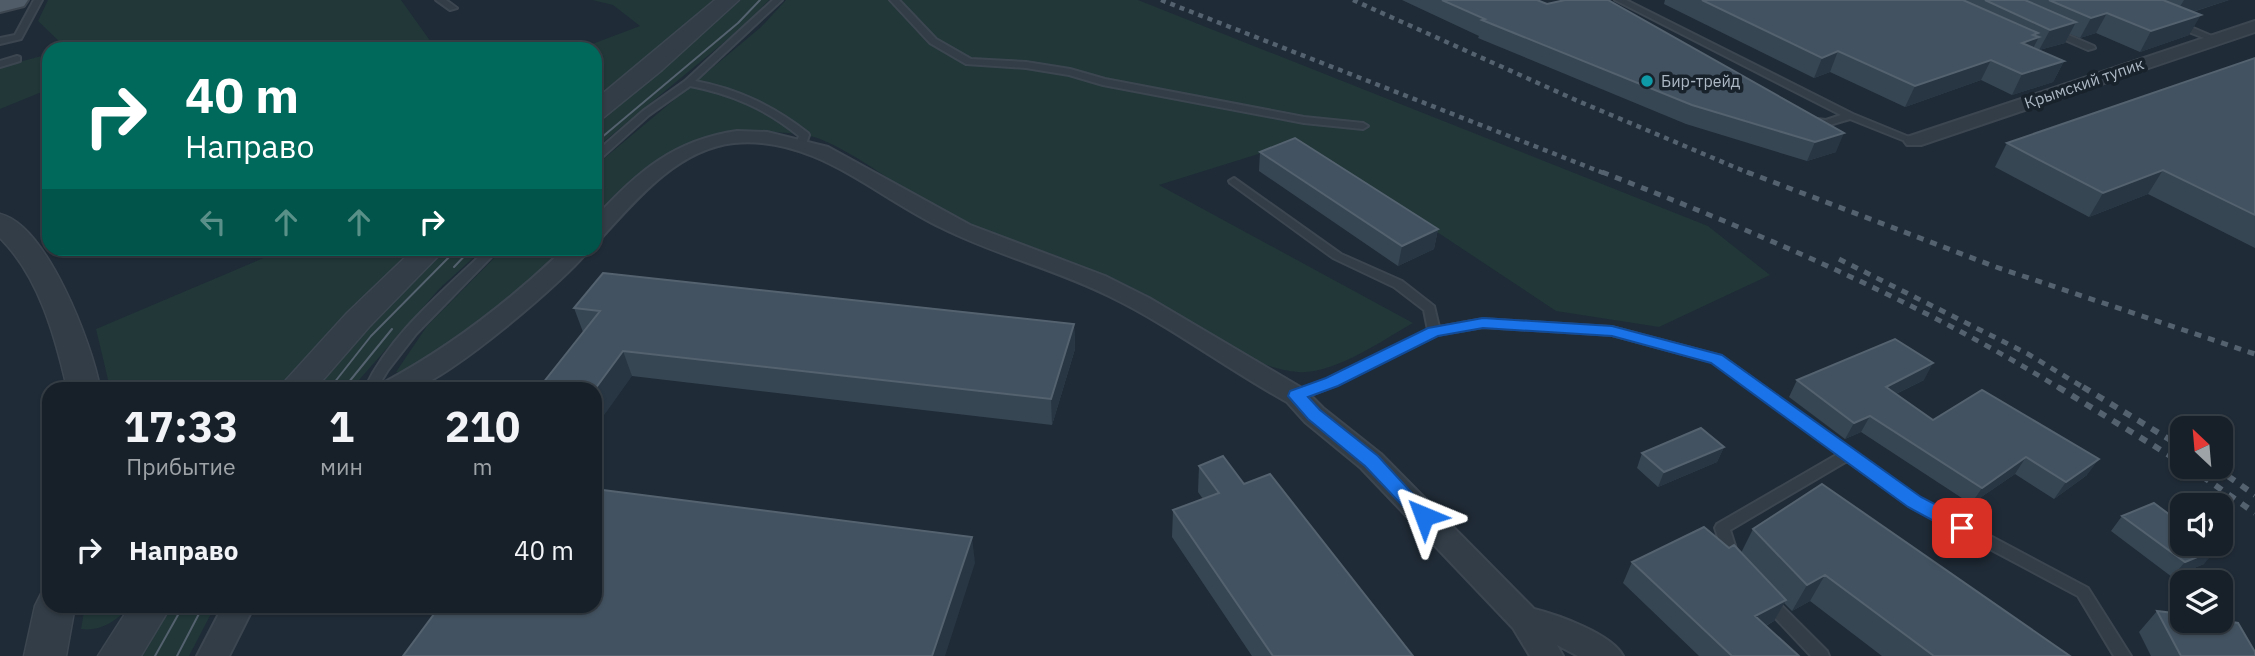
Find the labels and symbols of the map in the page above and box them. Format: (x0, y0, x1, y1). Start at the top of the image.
street label: Крымский тупик (2022, 53, 2147, 113)
place label: Бир-трейд (1661, 71, 1741, 91)
marker: Бир-трейд (1639, 73, 1655, 89)
north arrow (2170, 416, 2233, 480)
position arrow (1387, 479, 1461, 553)
pin (1932, 498, 1992, 558)

